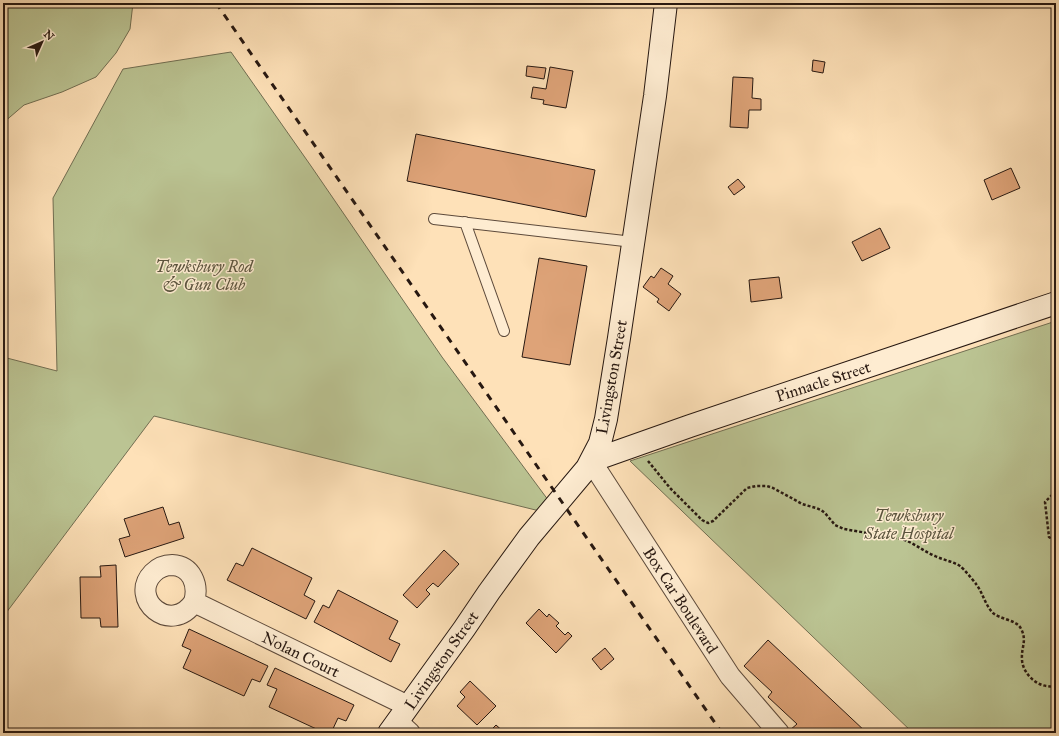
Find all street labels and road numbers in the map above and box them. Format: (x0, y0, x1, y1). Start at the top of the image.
street label: Livingston Street (592, 318, 632, 436)
street label: Pinnacle Street (773, 357, 873, 406)
street label: Box Car Boulevard (639, 544, 722, 657)
street label: Livingston Street (400, 607, 483, 714)
street label: Nolan Court (259, 628, 343, 682)

